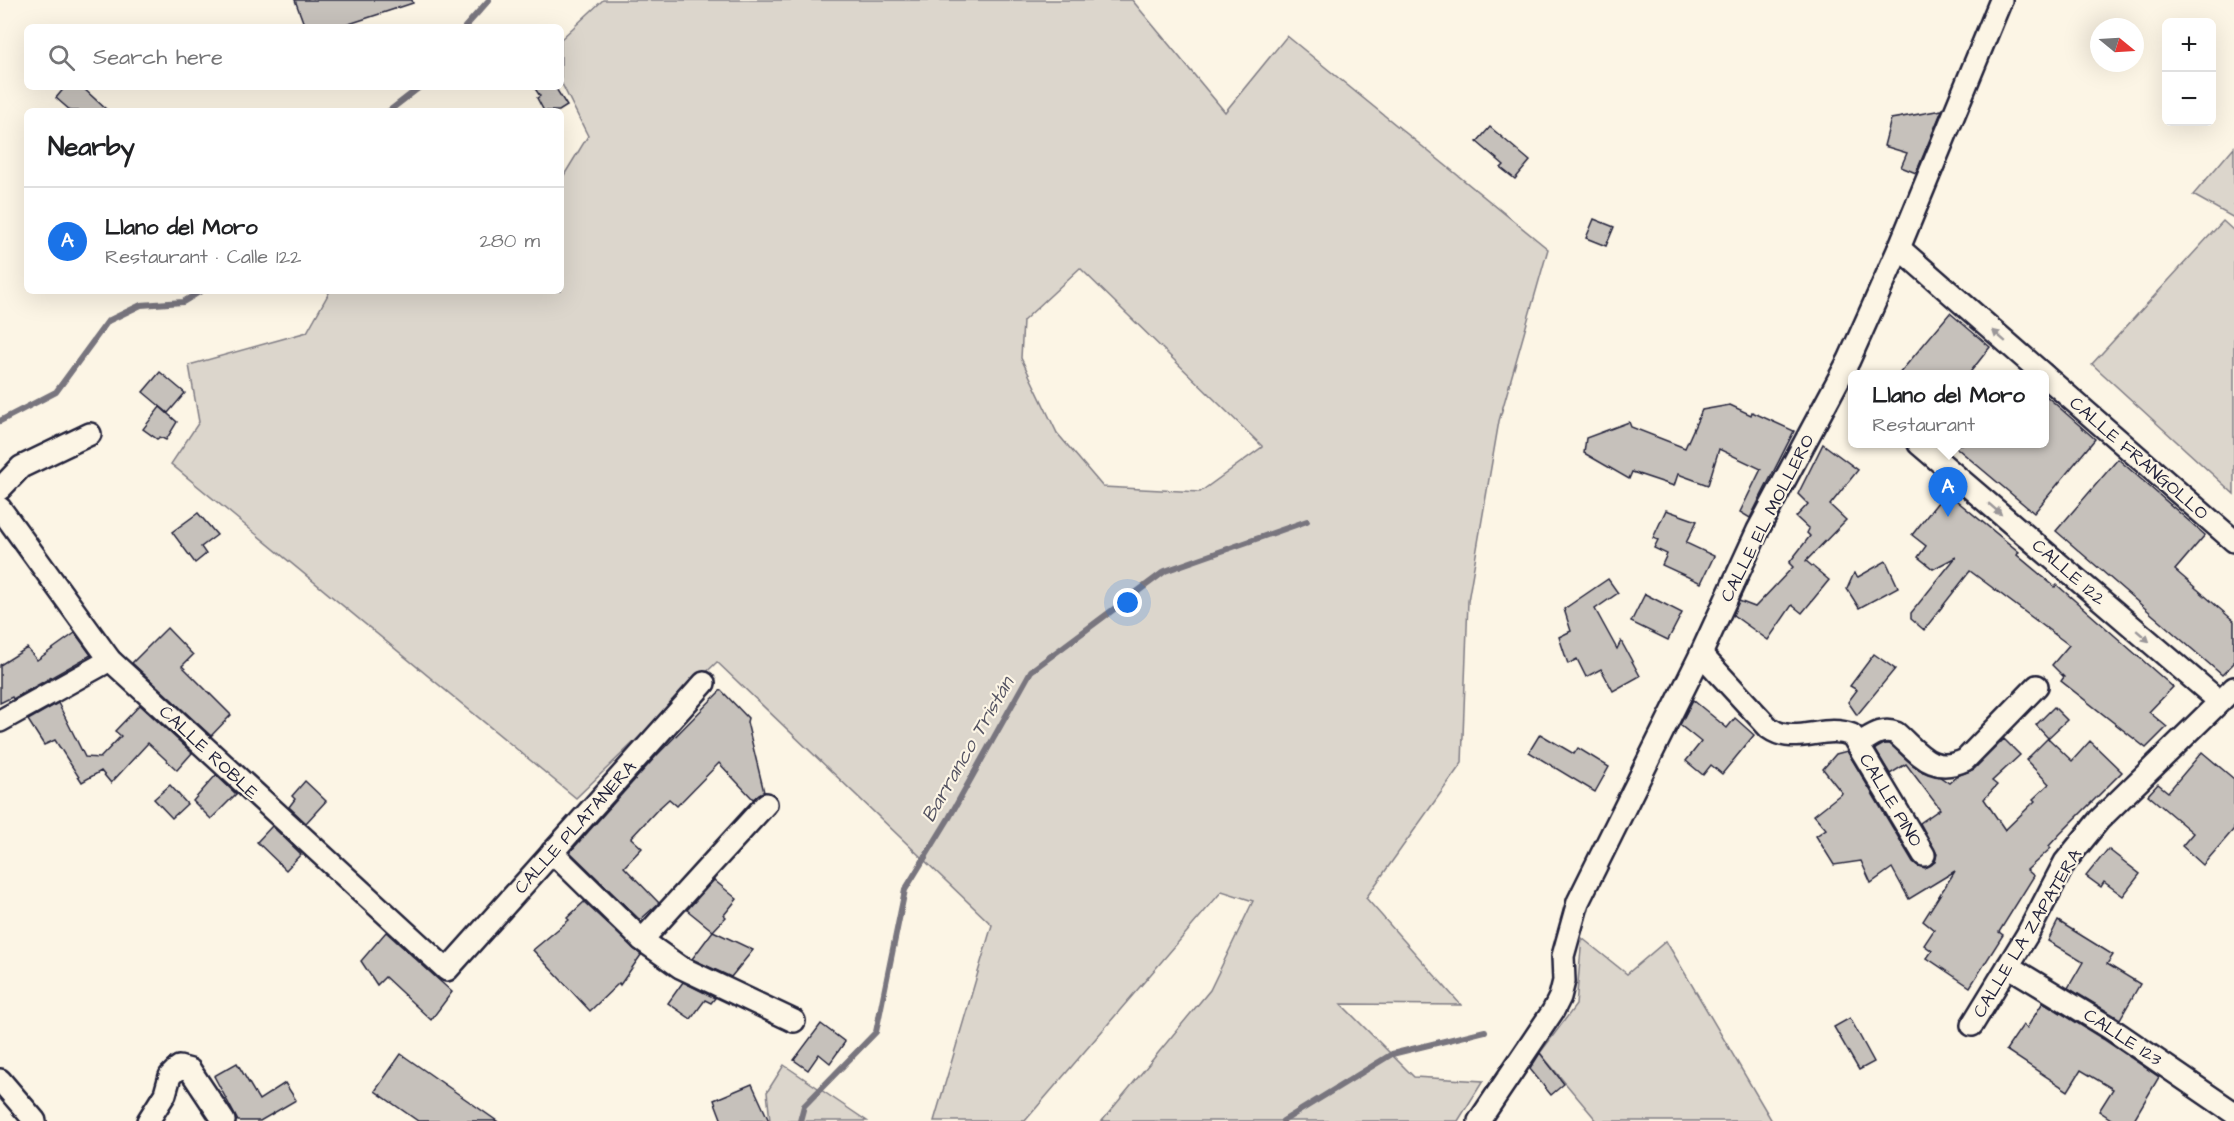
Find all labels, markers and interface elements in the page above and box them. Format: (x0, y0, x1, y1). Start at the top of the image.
north arrow (2090, 18, 2144, 72)
map controls (2162, 18, 2216, 126)
button: + (2162, 18, 2216, 72)
search box (24, 24, 564, 90)
icon: search (45, 41, 78, 74)
text: Search here (93, 42, 223, 73)
button: − (2162, 72, 2216, 126)
text: Nearby (48, 129, 135, 165)
text: Llano del Moro (105, 212, 258, 243)
text: A (61, 227, 74, 255)
text: 280 m (479, 227, 540, 255)
text: Restaurant · Calle 122 (105, 243, 302, 271)
one-way arrow (1992, 330, 2007, 343)
popup (1848, 370, 2049, 448)
text: Llano del Moro (1872, 380, 2025, 411)
street label: CALLE FRANGOLLO (2064, 391, 2214, 526)
text: Restaurant (1872, 411, 1975, 439)
street label: CALLE EL MOLLERO (1714, 430, 1821, 606)
pin: A (1928, 468, 1968, 517)
one-way arrow (1987, 502, 2002, 515)
street label: CALLE 122 (2027, 533, 2111, 612)
your location (1113, 588, 1142, 617)
one-way arrow (2135, 629, 2150, 642)
water label: Barranco Tristán (915, 670, 1022, 827)
street label: CALLE ROBLE (153, 700, 264, 805)
street label: CALLE PINO (1853, 749, 1928, 852)
street label: CALLE PLATANERA (509, 755, 642, 899)
street label: CALLE LA ZAPATERA (1967, 844, 2088, 1022)
street label: CALLE 123 (2079, 1003, 2167, 1072)

